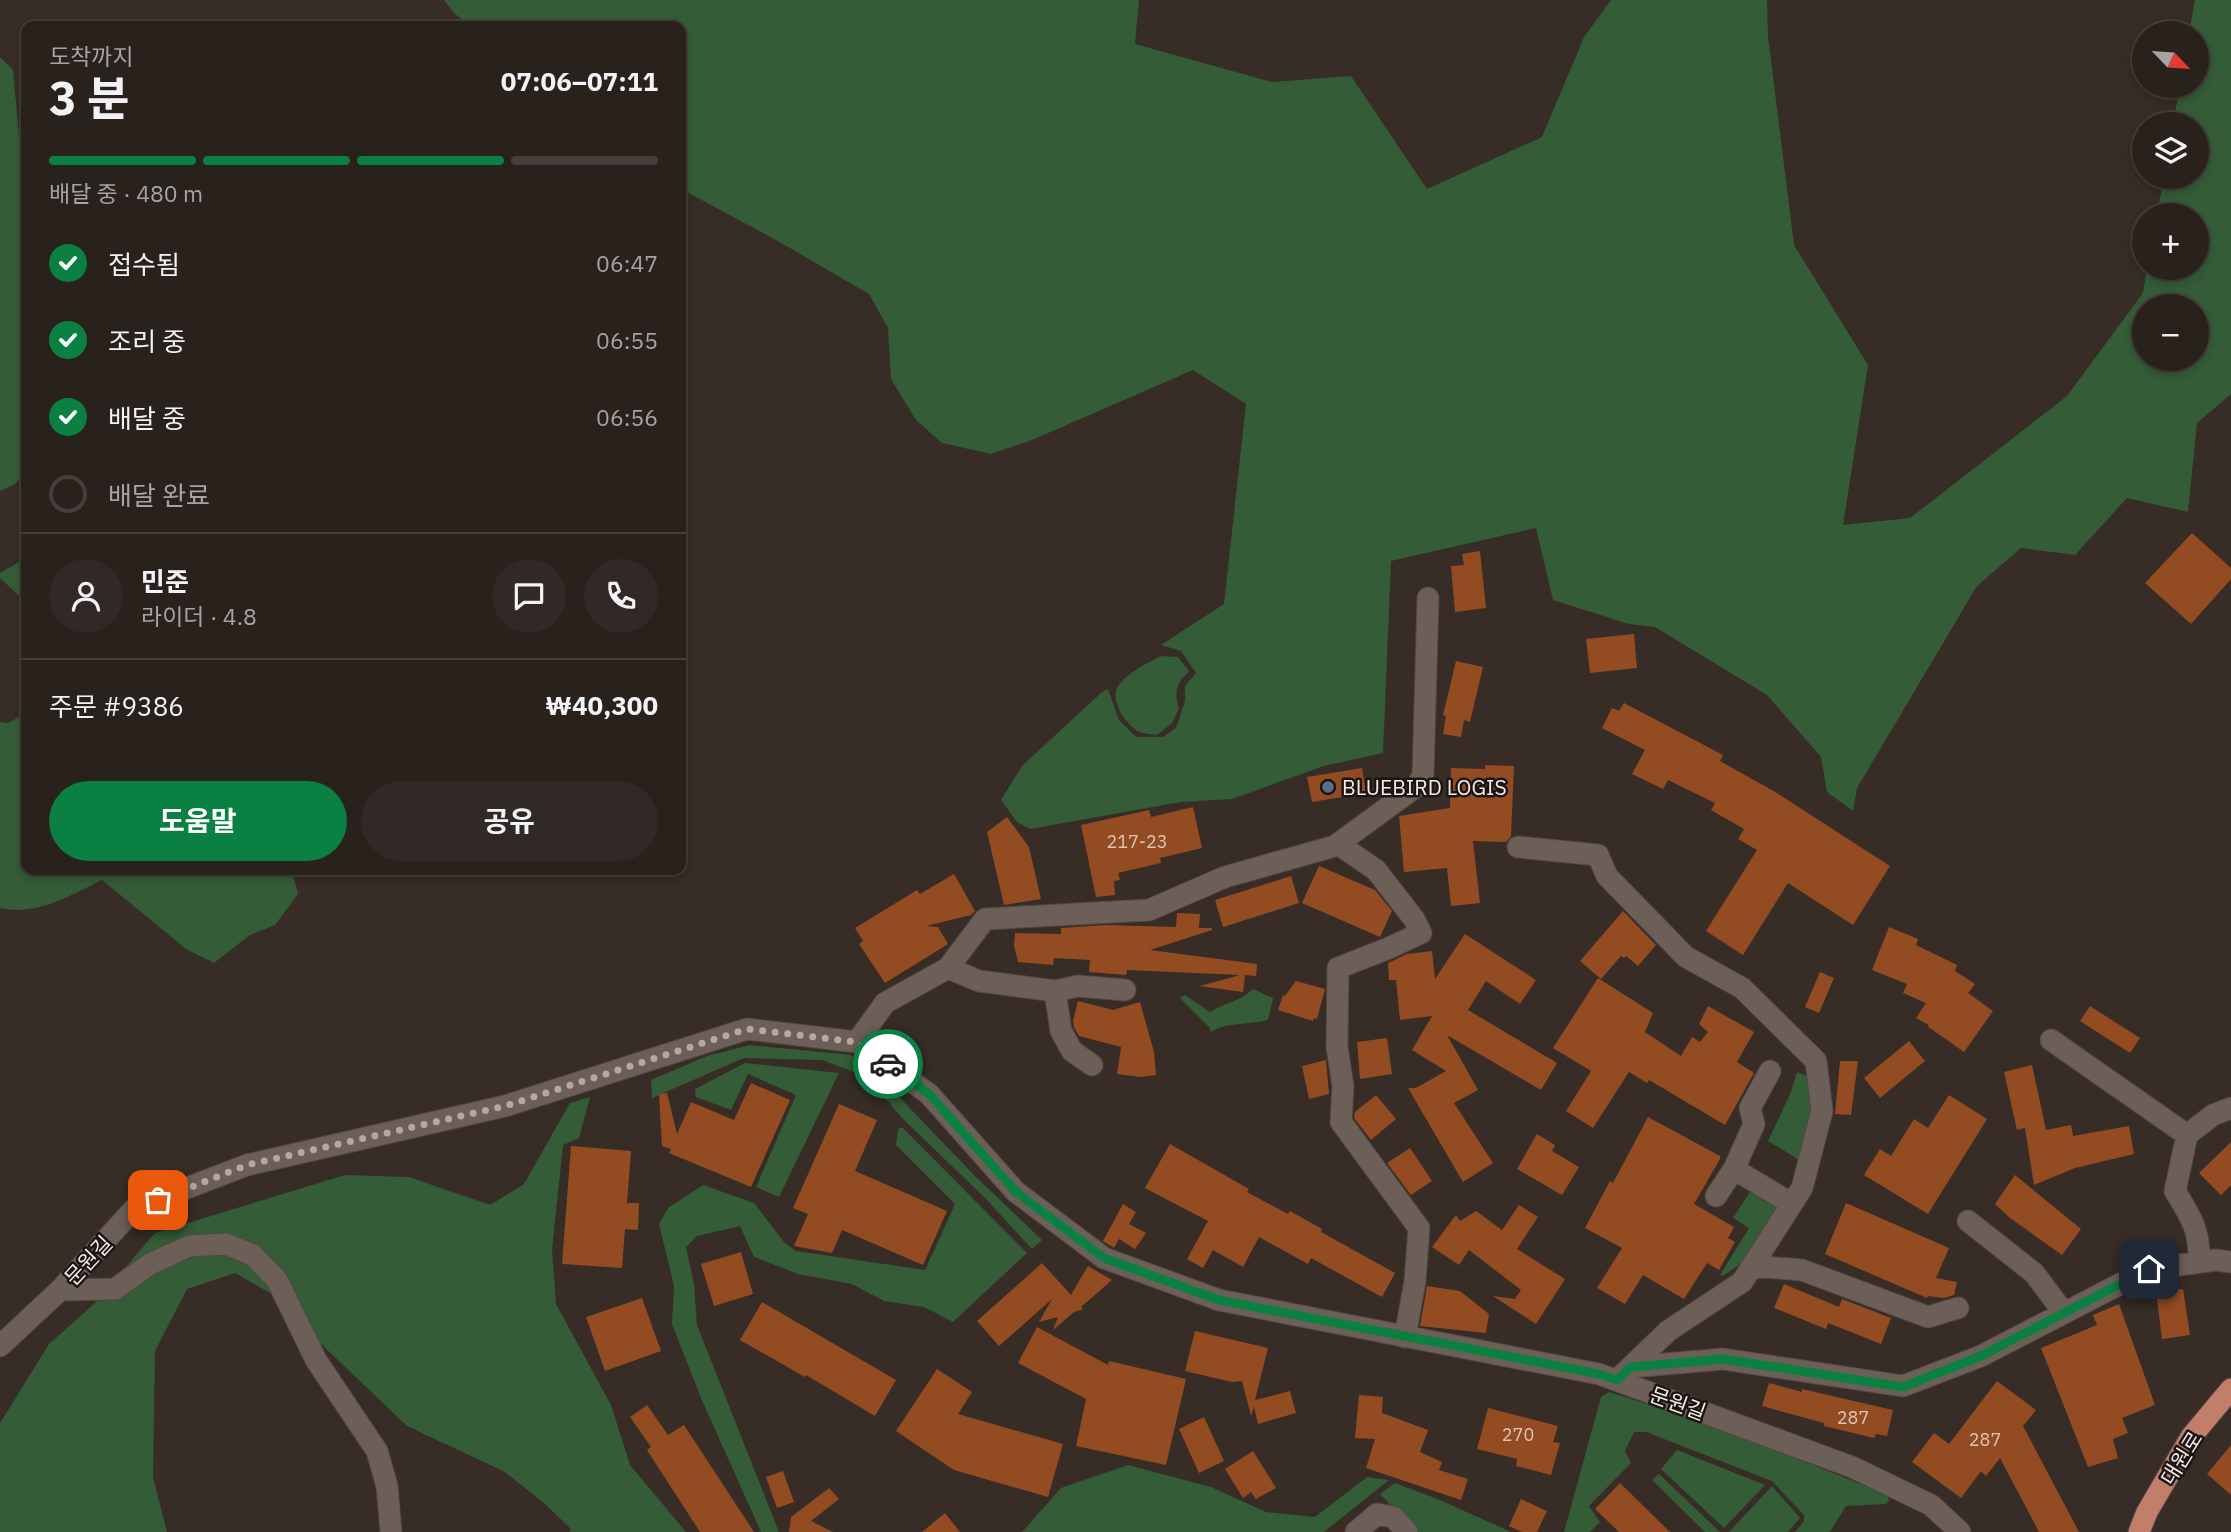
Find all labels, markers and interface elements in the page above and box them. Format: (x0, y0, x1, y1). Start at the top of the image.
north arrow (2132, 21, 2208, 98)
map controls (2132, 21, 2209, 371)
text: 도착까지 (49, 41, 134, 71)
text: 07:06–07:11 (501, 64, 658, 98)
text: 3 분 (49, 68, 130, 128)
button: layers (2132, 112, 2209, 189)
text: 배달 중 · 480 m (49, 178, 203, 208)
button: + (2132, 203, 2209, 280)
icon: check (49, 244, 87, 282)
text: 접수됨 (108, 247, 180, 281)
text: 06:47 (596, 248, 658, 278)
button: − (2132, 294, 2209, 371)
icon: check (49, 321, 87, 359)
text: 조리 중 (108, 324, 186, 358)
text: 06:55 (596, 325, 658, 355)
icon: check (49, 398, 87, 436)
text: 배달 중 (108, 401, 186, 435)
text: 06:56 (596, 402, 658, 432)
text: 배달 완료 (108, 478, 210, 512)
button: person (49, 559, 123, 633)
button: chat (492, 559, 566, 633)
button: phone (584, 559, 658, 633)
text: 민준 (141, 564, 189, 598)
text: 라이더 · 4.8 (141, 601, 257, 631)
text: ₩40,300 (545, 688, 658, 722)
text: 주문 #9386 (49, 689, 184, 723)
place label: BLUEBIRD LOGIS (1342, 773, 1507, 801)
marker: BLUEBIRD LOGIS (1320, 779, 1336, 795)
button: 도움말 (49, 781, 347, 861)
button: 공유 (361, 781, 658, 861)
house number: 217-23 (1106, 830, 1168, 853)
courier (853, 1029, 923, 1099)
icon: car (869, 1045, 907, 1083)
pin (128, 1170, 188, 1230)
icon: bag (139, 1181, 177, 1219)
street label: 문원길 (58, 1229, 118, 1291)
pin (2119, 1239, 2179, 1299)
icon: home (2130, 1250, 2168, 1288)
street label: 문원길 (1646, 1380, 1710, 1426)
house number: 287 (1837, 1406, 1869, 1429)
house number: 270 (1502, 1423, 1534, 1446)
street label: 대원로 (2154, 1426, 2208, 1490)
house number: 287 (1969, 1428, 2001, 1451)

